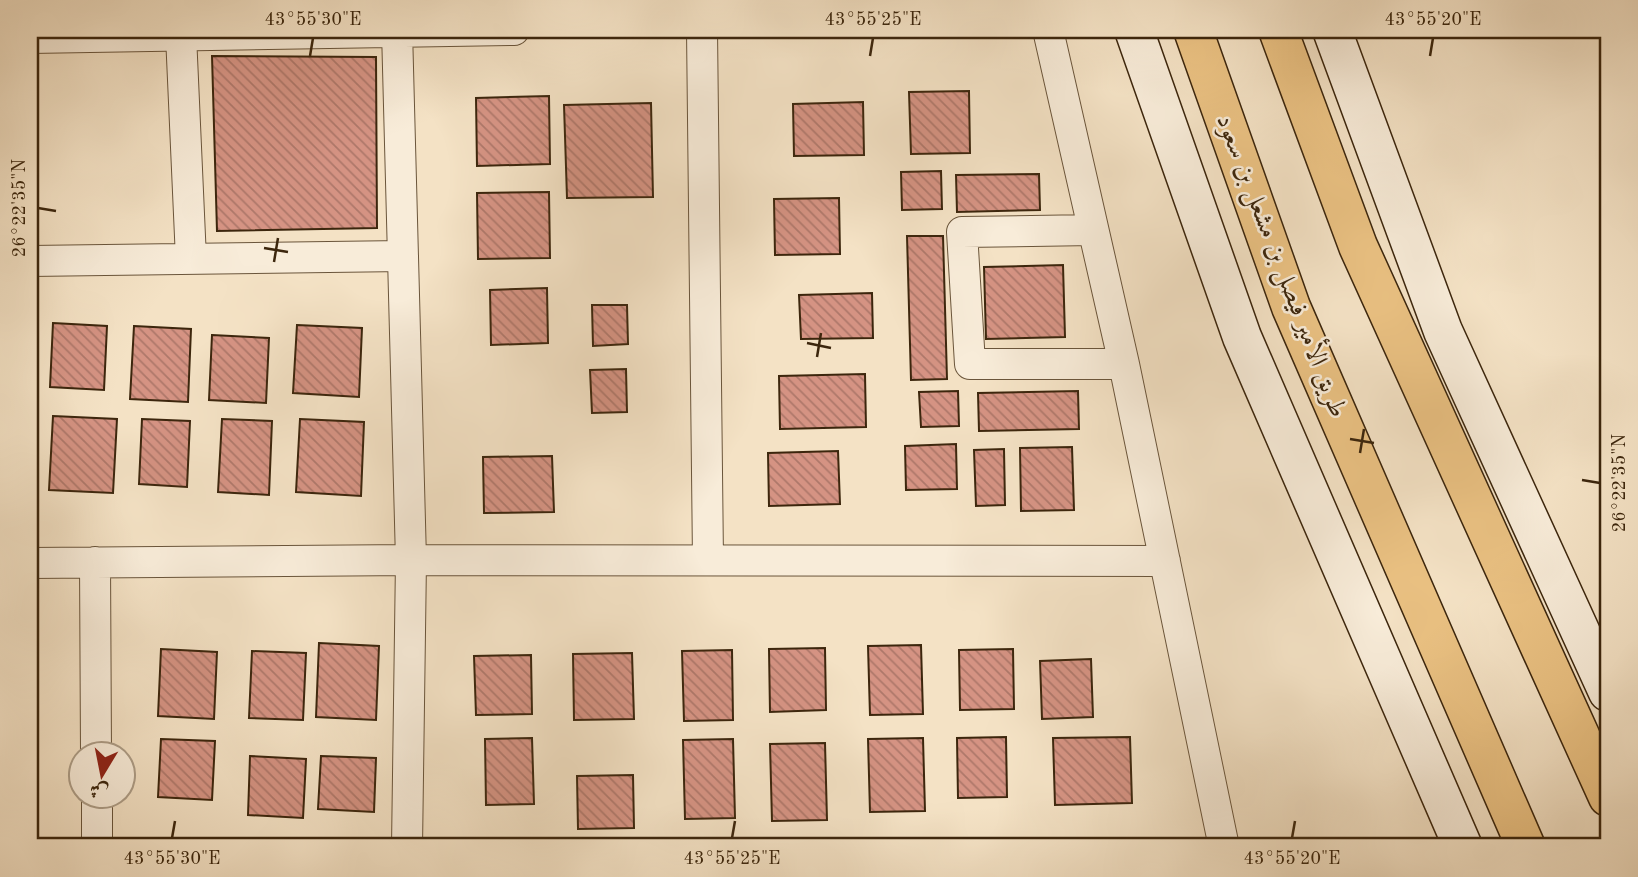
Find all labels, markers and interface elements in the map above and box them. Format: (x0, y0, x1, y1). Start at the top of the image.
text: 43°55'30"E (265, 11, 361, 29)
text: 43°55'25"E (825, 11, 921, 29)
text: 43°55'20"E (1385, 11, 1481, 29)
street label: طريق الأمير فيصل بن مشعل بن سعود (1208, 108, 1357, 422)
text: 26°22'35"N (11, 159, 29, 257)
text: 26°22'35"N (1611, 434, 1629, 532)
north arrow (66, 740, 136, 810)
text: ش (89, 778, 110, 800)
text: 43°55'30"E (124, 850, 220, 868)
text: 43°55'25"E (684, 850, 780, 868)
text: 43°55'20"E (1244, 850, 1340, 868)

